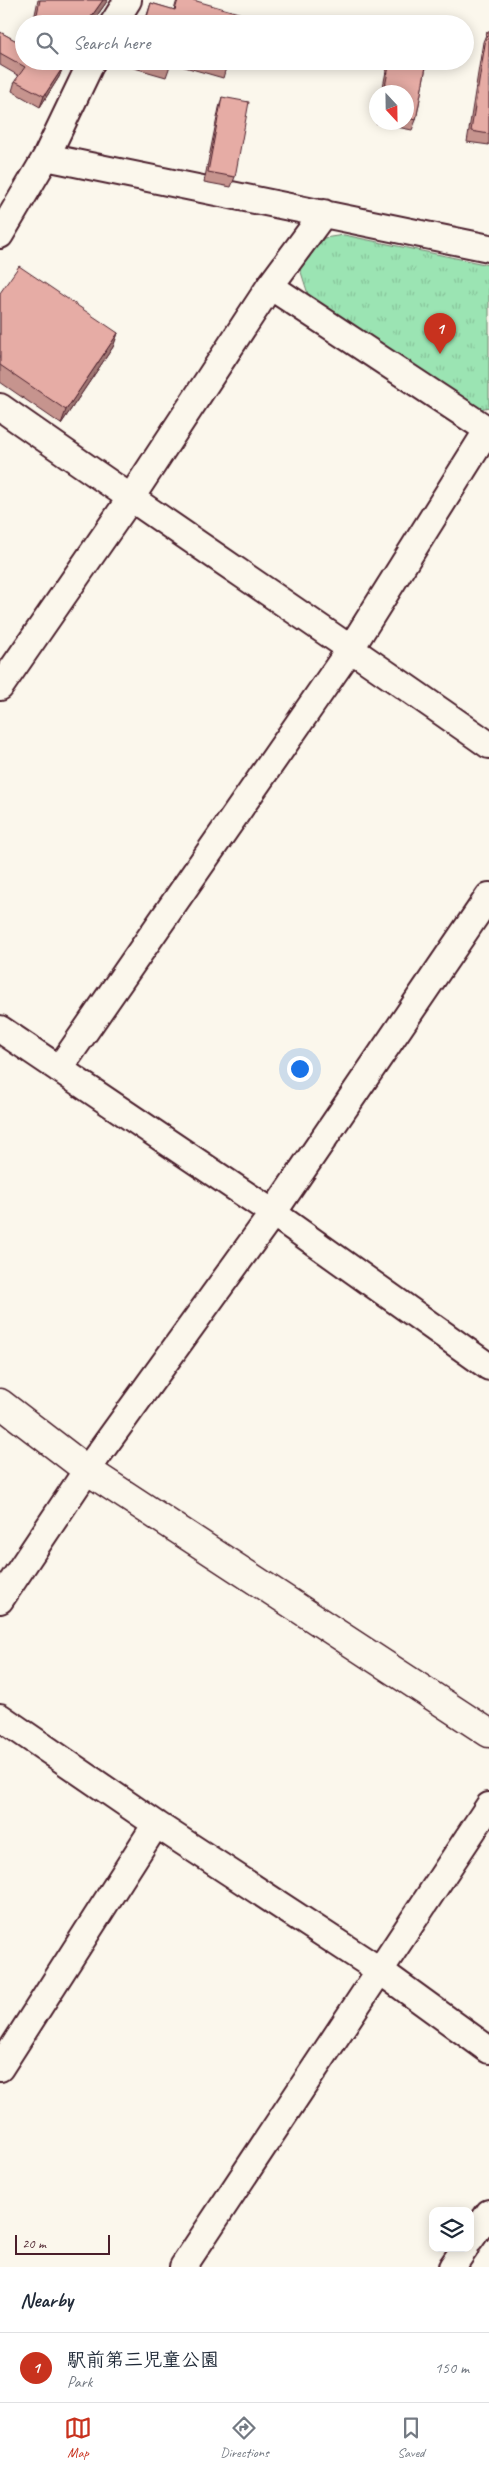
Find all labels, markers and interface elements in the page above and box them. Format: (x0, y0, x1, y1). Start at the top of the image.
search box (15, 15, 474, 70)
icon: search (33, 29, 61, 57)
text: Search here (73, 31, 150, 55)
north arrow (369, 85, 414, 130)
pin: 1 (424, 313, 456, 354)
your location (287, 1056, 313, 1082)
map controls (429, 2207, 474, 2252)
button: layers (429, 2207, 474, 2252)
scale bar (15, 2232, 110, 2255)
text: 20 m (22, 2235, 46, 2252)
text: Nearby (20, 2287, 73, 2313)
text: 駅前第三児童公園 (67, 2348, 219, 2372)
text: 1 (32, 2358, 40, 2378)
text: 150 m (435, 2358, 469, 2378)
text: Park (67, 2372, 92, 2392)
tab: Map (64, 2414, 92, 2461)
tab: Directions (220, 2414, 269, 2461)
tab: Saved (397, 2414, 425, 2461)

